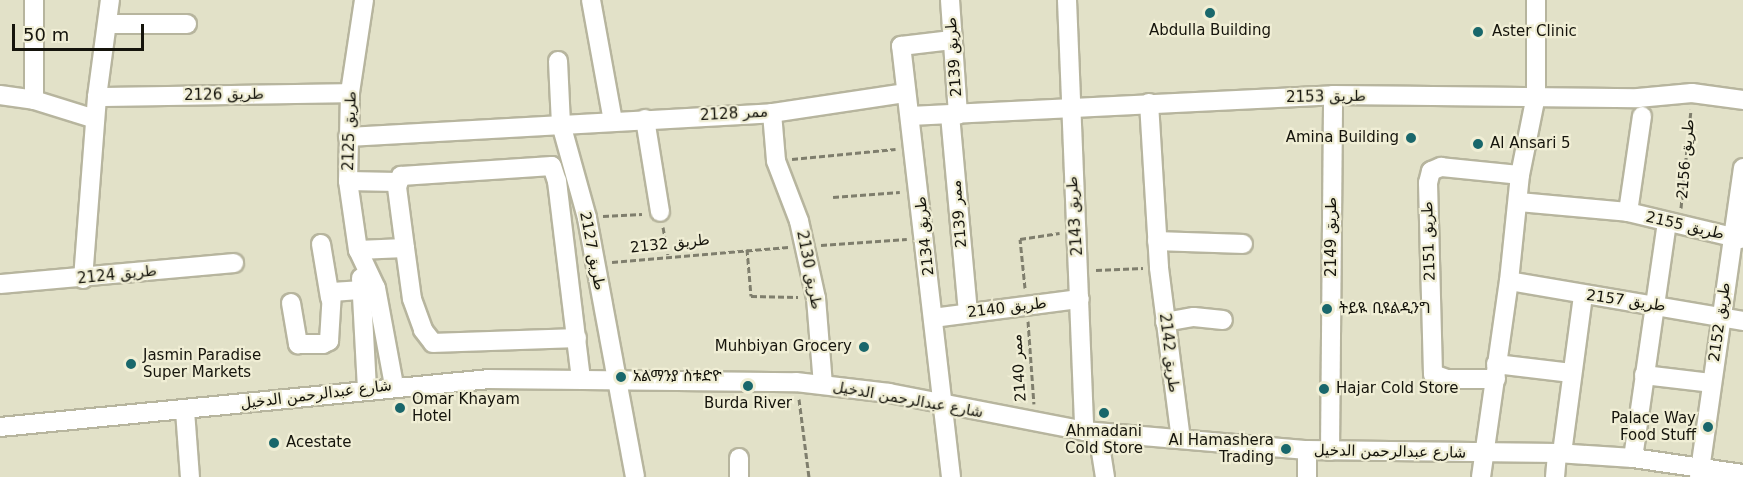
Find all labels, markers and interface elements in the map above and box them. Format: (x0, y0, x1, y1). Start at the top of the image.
marker: Abdulla Building (1203, 6, 1217, 20)
scale bar (15, 12, 147, 50)
street label: طريق 2139 (942, 17, 966, 97)
place label: Abdulla Building (1149, 22, 1271, 40)
marker: Aster Clinic (1469, 23, 1487, 41)
place label: Aster Clinic (1492, 23, 1577, 41)
text: 50 m (23, 24, 69, 45)
street label: طريق 2126 (184, 85, 264, 105)
street label: طريق 2153 (1286, 87, 1366, 107)
street label: طريق 2125 (340, 91, 360, 171)
street label: ممر 2128 (700, 103, 768, 125)
street label: طريق 2156 (1674, 118, 1698, 200)
place label: Amina Building (1286, 129, 1399, 147)
marker: Amina Building (1404, 131, 1418, 145)
place label: Al Ansari 5 (1490, 135, 1571, 153)
marker: Al Ansari 5 (1471, 137, 1485, 151)
street label: طريق 2143 (1063, 176, 1087, 256)
street label: ممر 2139 (947, 179, 971, 249)
street label: طريق 2134 (912, 195, 938, 277)
street label: طريق 2149 (1323, 197, 1341, 277)
street label: طريق 2151 (1419, 201, 1439, 281)
street label: طريق 2155 (1644, 208, 1726, 244)
street label: طريق 2127 (576, 210, 608, 292)
street label: طريق 2130 (793, 229, 825, 311)
street label: طريق 2132 (629, 231, 711, 257)
street label: طريق 2124 (76, 262, 158, 288)
street label: طريق 2152 (1706, 281, 1734, 363)
street label: طريق 2157 (1585, 287, 1667, 315)
street label: طريق 2140 (966, 294, 1048, 322)
place label: ትይዪ ቢዩልዲንግ (1339, 300, 1430, 318)
marker: ትይዪ ቢዩልዲንግ (1320, 302, 1334, 316)
street label: طريق 2142 (1155, 312, 1183, 394)
street label: ممر 2140 (1008, 333, 1030, 403)
place label: Muhbiyan Grocery (715, 338, 852, 356)
marker: Muhbiyan Grocery (857, 340, 871, 354)
place label: Jasmin Paradise Super Markets (143, 346, 261, 381)
marker: Jasmin Paradise Super Markets (124, 357, 138, 371)
place label: አልማንያ ስቱድዮ (633, 368, 722, 386)
marker: አልማንያ ስቱድዮ (614, 370, 628, 384)
street label: شارع عبدالرحمن الدخيل (239, 377, 393, 413)
street label: شارع عبدالرحمن الدخيل (831, 378, 985, 422)
marker: Burda River (741, 379, 755, 393)
place label: Hajar Cold Store (1336, 380, 1459, 398)
marker: Hajar Cold Store (1317, 382, 1331, 396)
place label: Omar Khayam Hotel (412, 390, 520, 425)
place label: Burda River (704, 395, 792, 413)
marker: Omar Khayam Hotel (393, 401, 407, 415)
marker: Ahmadani Cold Store (1097, 406, 1111, 420)
place label: Palace Way Food Stuff (1611, 409, 1696, 444)
marker: Palace Way Food Stuff (1701, 420, 1715, 434)
place label: Ahmadani Cold Store (1065, 422, 1143, 457)
place label: Al Hamashera Trading (1169, 431, 1274, 466)
place label: Acestate (286, 434, 351, 452)
marker: Acestate (267, 436, 281, 450)
marker: Al Hamashera Trading (1279, 442, 1293, 456)
street label: شارع عبدالرحمن الدخيل (1314, 442, 1466, 462)

